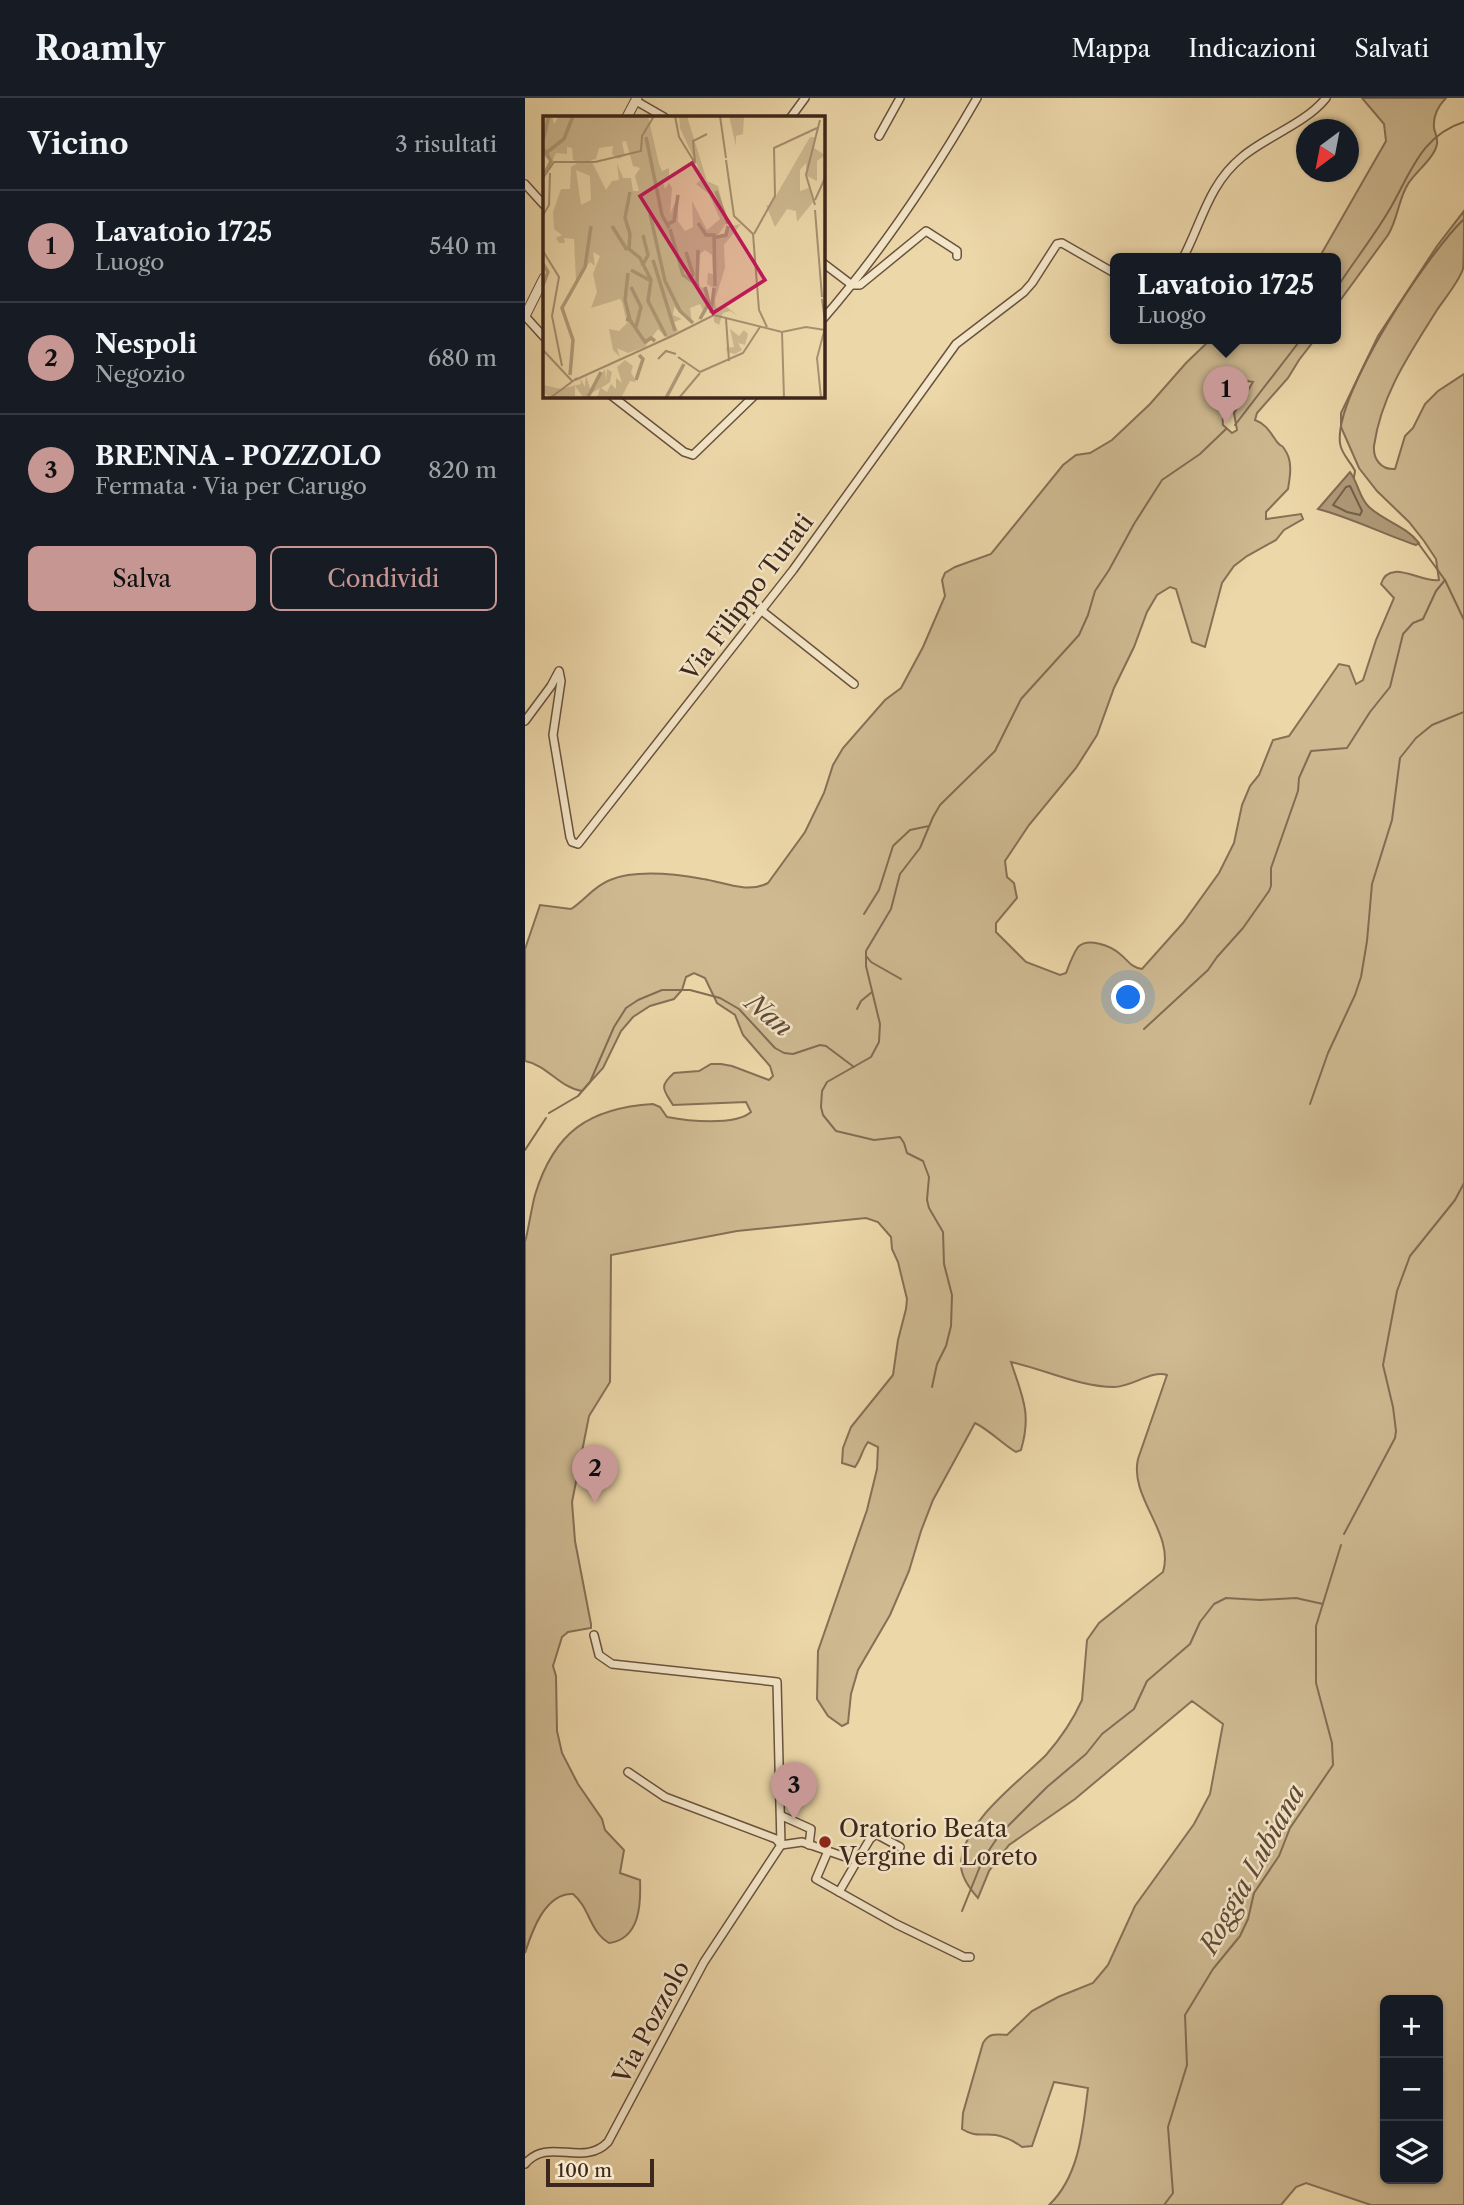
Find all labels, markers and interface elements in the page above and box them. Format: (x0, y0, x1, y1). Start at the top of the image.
text: Roamly (35, 28, 165, 69)
text: Mappa (1071, 34, 1150, 63)
text: Indicazioni (1188, 34, 1316, 63)
text: Salvati (1354, 34, 1429, 63)
inset map (543, 116, 824, 397)
north arrow (1296, 119, 1359, 182)
text: Vicino (28, 125, 128, 162)
text: 3 risultati (395, 130, 497, 158)
text: Lavatoio 1725 (95, 216, 272, 248)
text: 1 (46, 232, 56, 260)
text: 540 m (429, 232, 497, 260)
text: Luogo (95, 248, 164, 276)
popup (1110, 253, 1341, 344)
text: Lavatoio 1725 (1137, 269, 1314, 301)
text: Luogo (1137, 301, 1206, 329)
text: Nespoli (95, 328, 197, 360)
text: 2 (44, 344, 58, 372)
text: 680 m (428, 344, 497, 372)
text: Negozio (95, 360, 185, 388)
pin: 1 (1203, 366, 1249, 424)
text: BRENNA - POZZOLO (95, 440, 382, 472)
text: 3 (45, 456, 58, 484)
text: 820 m (428, 456, 497, 484)
text: Fermata · Via per Carugo (95, 472, 367, 500)
street label: Via Filippo Turati (674, 508, 819, 687)
button: Salva (28, 546, 256, 611)
button: Condividi (270, 546, 497, 611)
your location (1111, 980, 1145, 1014)
water label: Nan (738, 985, 799, 1044)
pin: 2 (572, 1445, 618, 1503)
pin: 3 (771, 1762, 817, 1820)
water label: Roggia Lubiana (1191, 1778, 1312, 1961)
place label: Oratorio Beata Vergine di Loreto (838, 1814, 1038, 1871)
marker: Oratorio Beata Vergine di Loreto (817, 1834, 833, 1850)
street label: Via Pozzolo (606, 1956, 695, 2089)
map controls (1380, 1995, 1443, 2184)
button: + (1380, 1995, 1443, 2058)
button: − (1380, 2058, 1443, 2121)
button: layers (1380, 2121, 1443, 2184)
scale bar (546, 2156, 655, 2188)
text: 100 m (557, 2159, 612, 2182)

